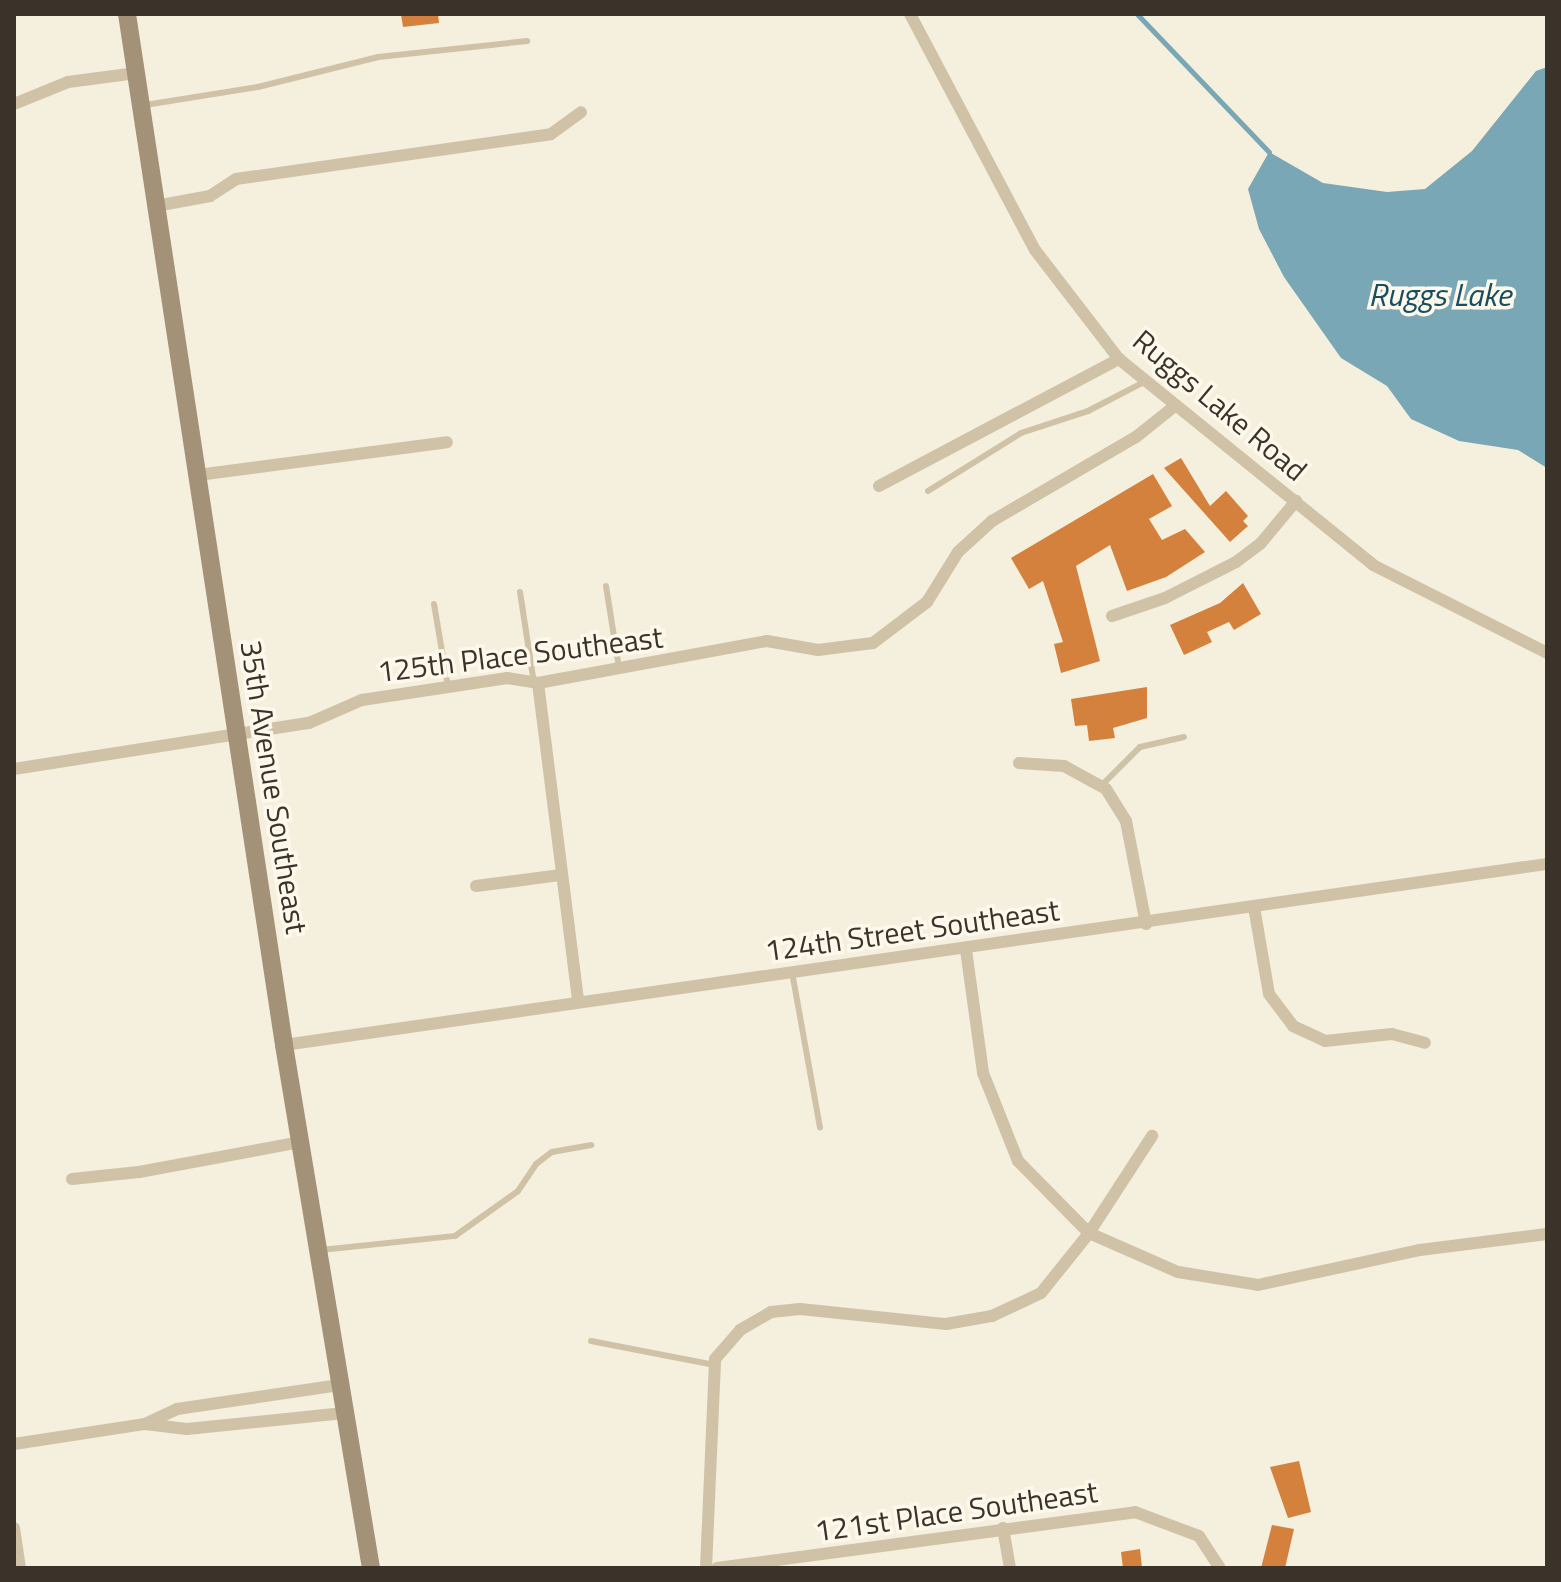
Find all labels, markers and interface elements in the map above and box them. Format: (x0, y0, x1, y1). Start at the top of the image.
water label: Ruggs Lake (1369, 275, 1511, 313)
street label: Ruggs Lake Road (1126, 322, 1314, 488)
street label: 125th Place Southeast (375, 619, 665, 689)
street label: 35th Avenue Southeast (233, 638, 315, 936)
street label: 124th Street Southeast (762, 892, 1062, 968)
street label: 121st Place Southeast (812, 1473, 1100, 1549)

